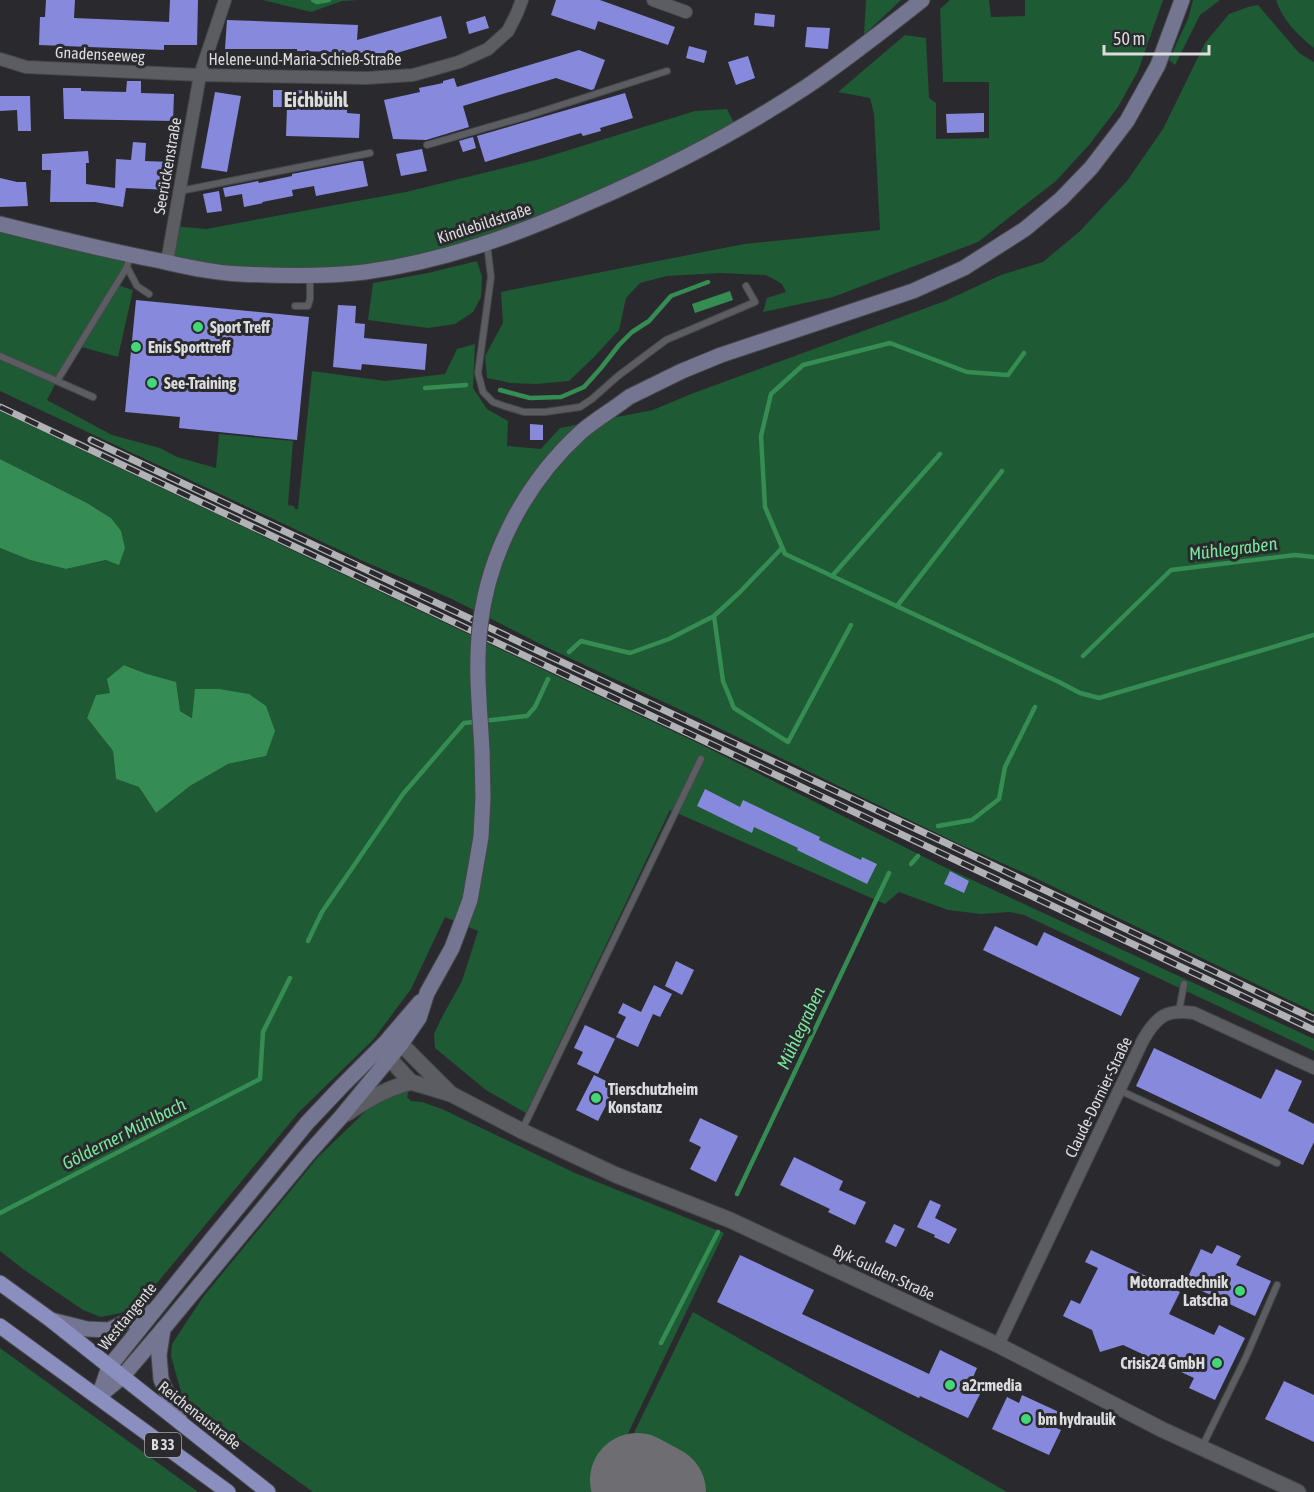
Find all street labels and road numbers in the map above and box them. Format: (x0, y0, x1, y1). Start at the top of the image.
street label: Gnadenseeweg (55, 43, 145, 66)
street label: Helene-und-Maria-Schieß-Straße (209, 50, 401, 68)
street label: Seerückenstraße (150, 116, 184, 216)
street label: Kindlebildstraße (435, 199, 533, 247)
street label: Claude-Dornier-Straße (1061, 1034, 1135, 1160)
street label: Byk-Gulden-Straße (830, 1241, 938, 1304)
street label: Westtangente (94, 1279, 160, 1354)
street label: Reichenaustraße (155, 1377, 245, 1453)
road number: B 33 (145, 1433, 181, 1457)

